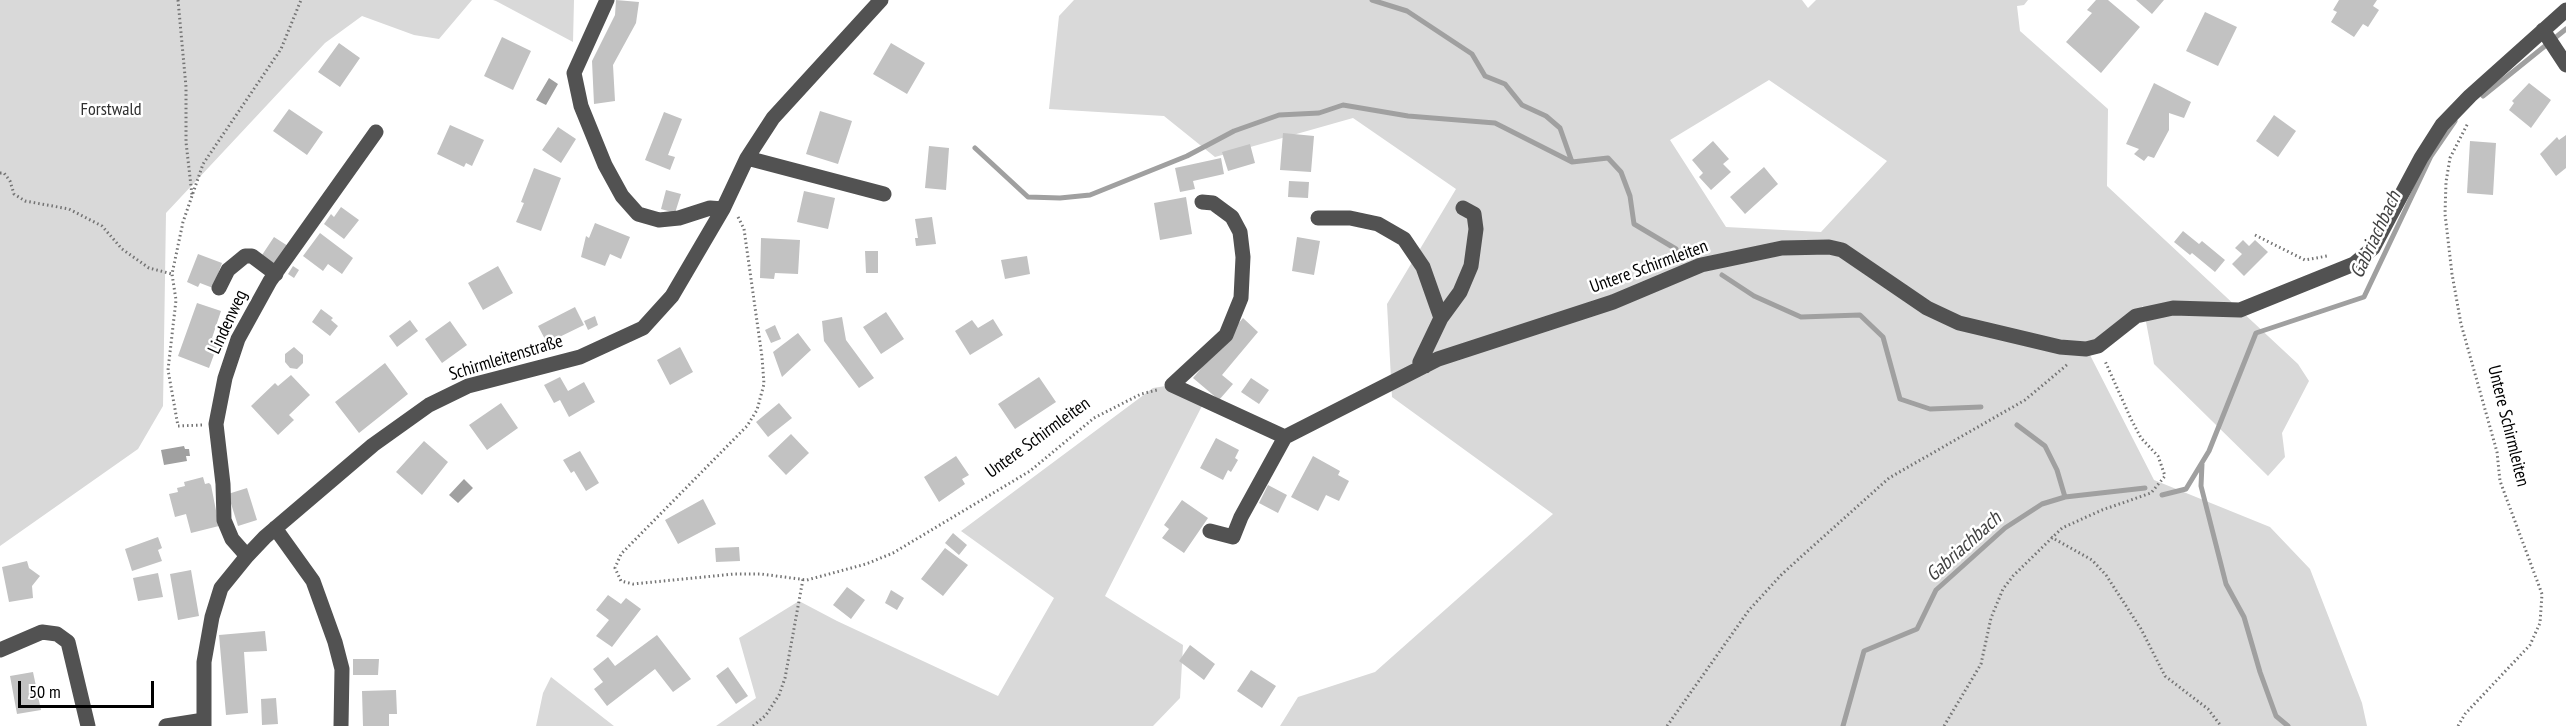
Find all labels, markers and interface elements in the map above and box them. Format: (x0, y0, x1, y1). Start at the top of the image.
park label: Forstwald (81, 99, 141, 121)
water label: Gabriachbach (2346, 188, 2406, 282)
street label: Untere Schirmleiten (1587, 236, 1711, 298)
street label: Lindenweg (204, 287, 252, 357)
street label: Schirmleitenstraße (447, 330, 565, 386)
street label: Untere Schirmleiten (2483, 363, 2533, 489)
street label: Untere Schirmleiten (982, 393, 1094, 483)
water label: Gabriachbach (1921, 507, 2007, 587)
scale bar (21, 669, 158, 707)
text: 50 m (29, 680, 61, 703)

